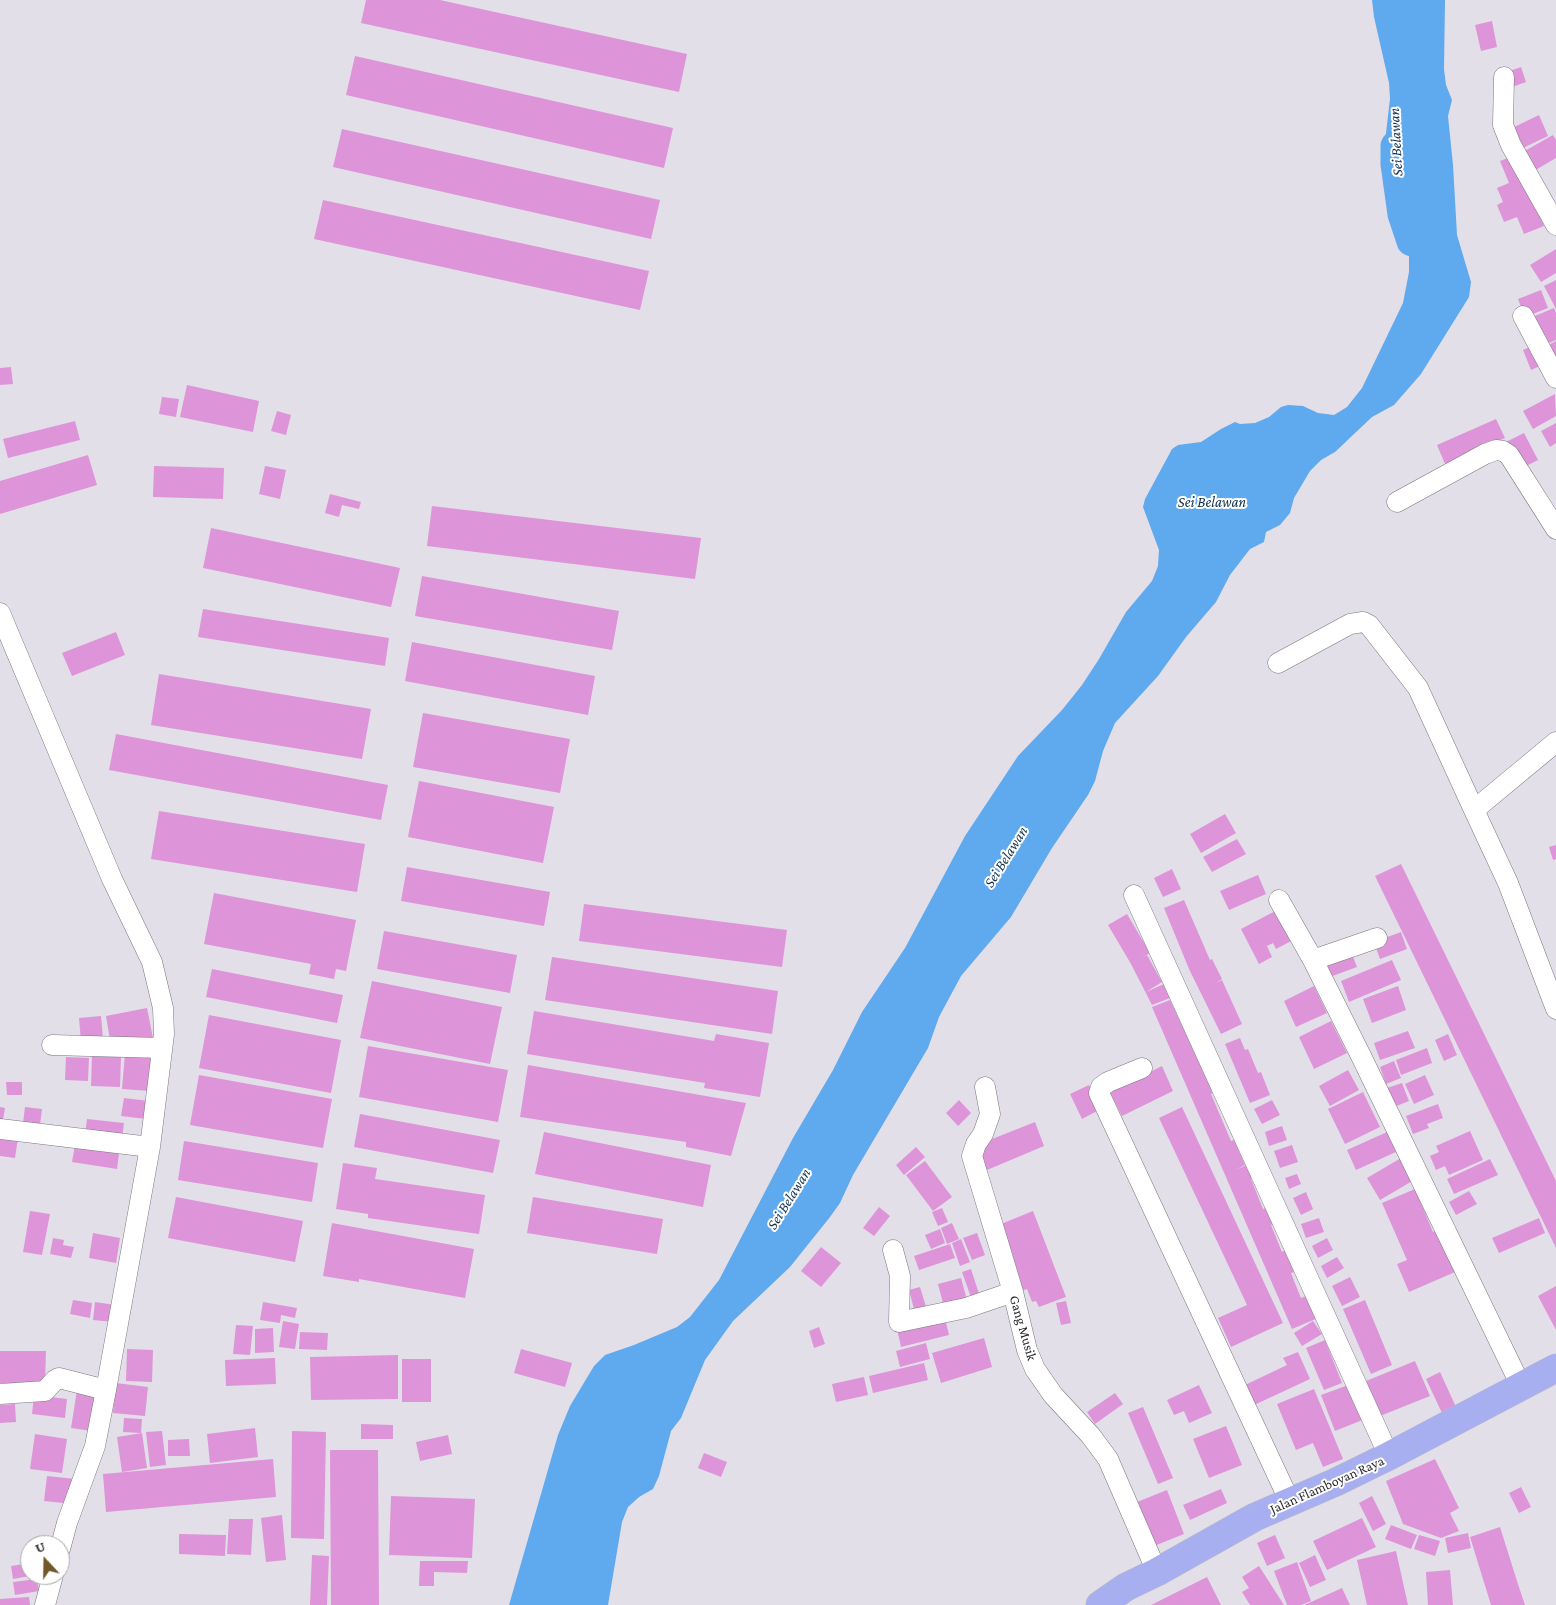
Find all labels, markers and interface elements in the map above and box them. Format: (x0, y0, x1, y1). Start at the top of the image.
water label: Sei Belawan (1385, 107, 1407, 177)
water label: Sei Belawan (1178, 493, 1246, 511)
water label: Sei Belawan (980, 823, 1032, 891)
water label: Sei Belawan (763, 1165, 815, 1233)
street label: Gang Musik (1006, 1293, 1040, 1363)
street label: Jalan Flamboyan Raya (1267, 1452, 1387, 1518)
north arrow (20, 1535, 70, 1585)
text: U (33, 1538, 47, 1556)

